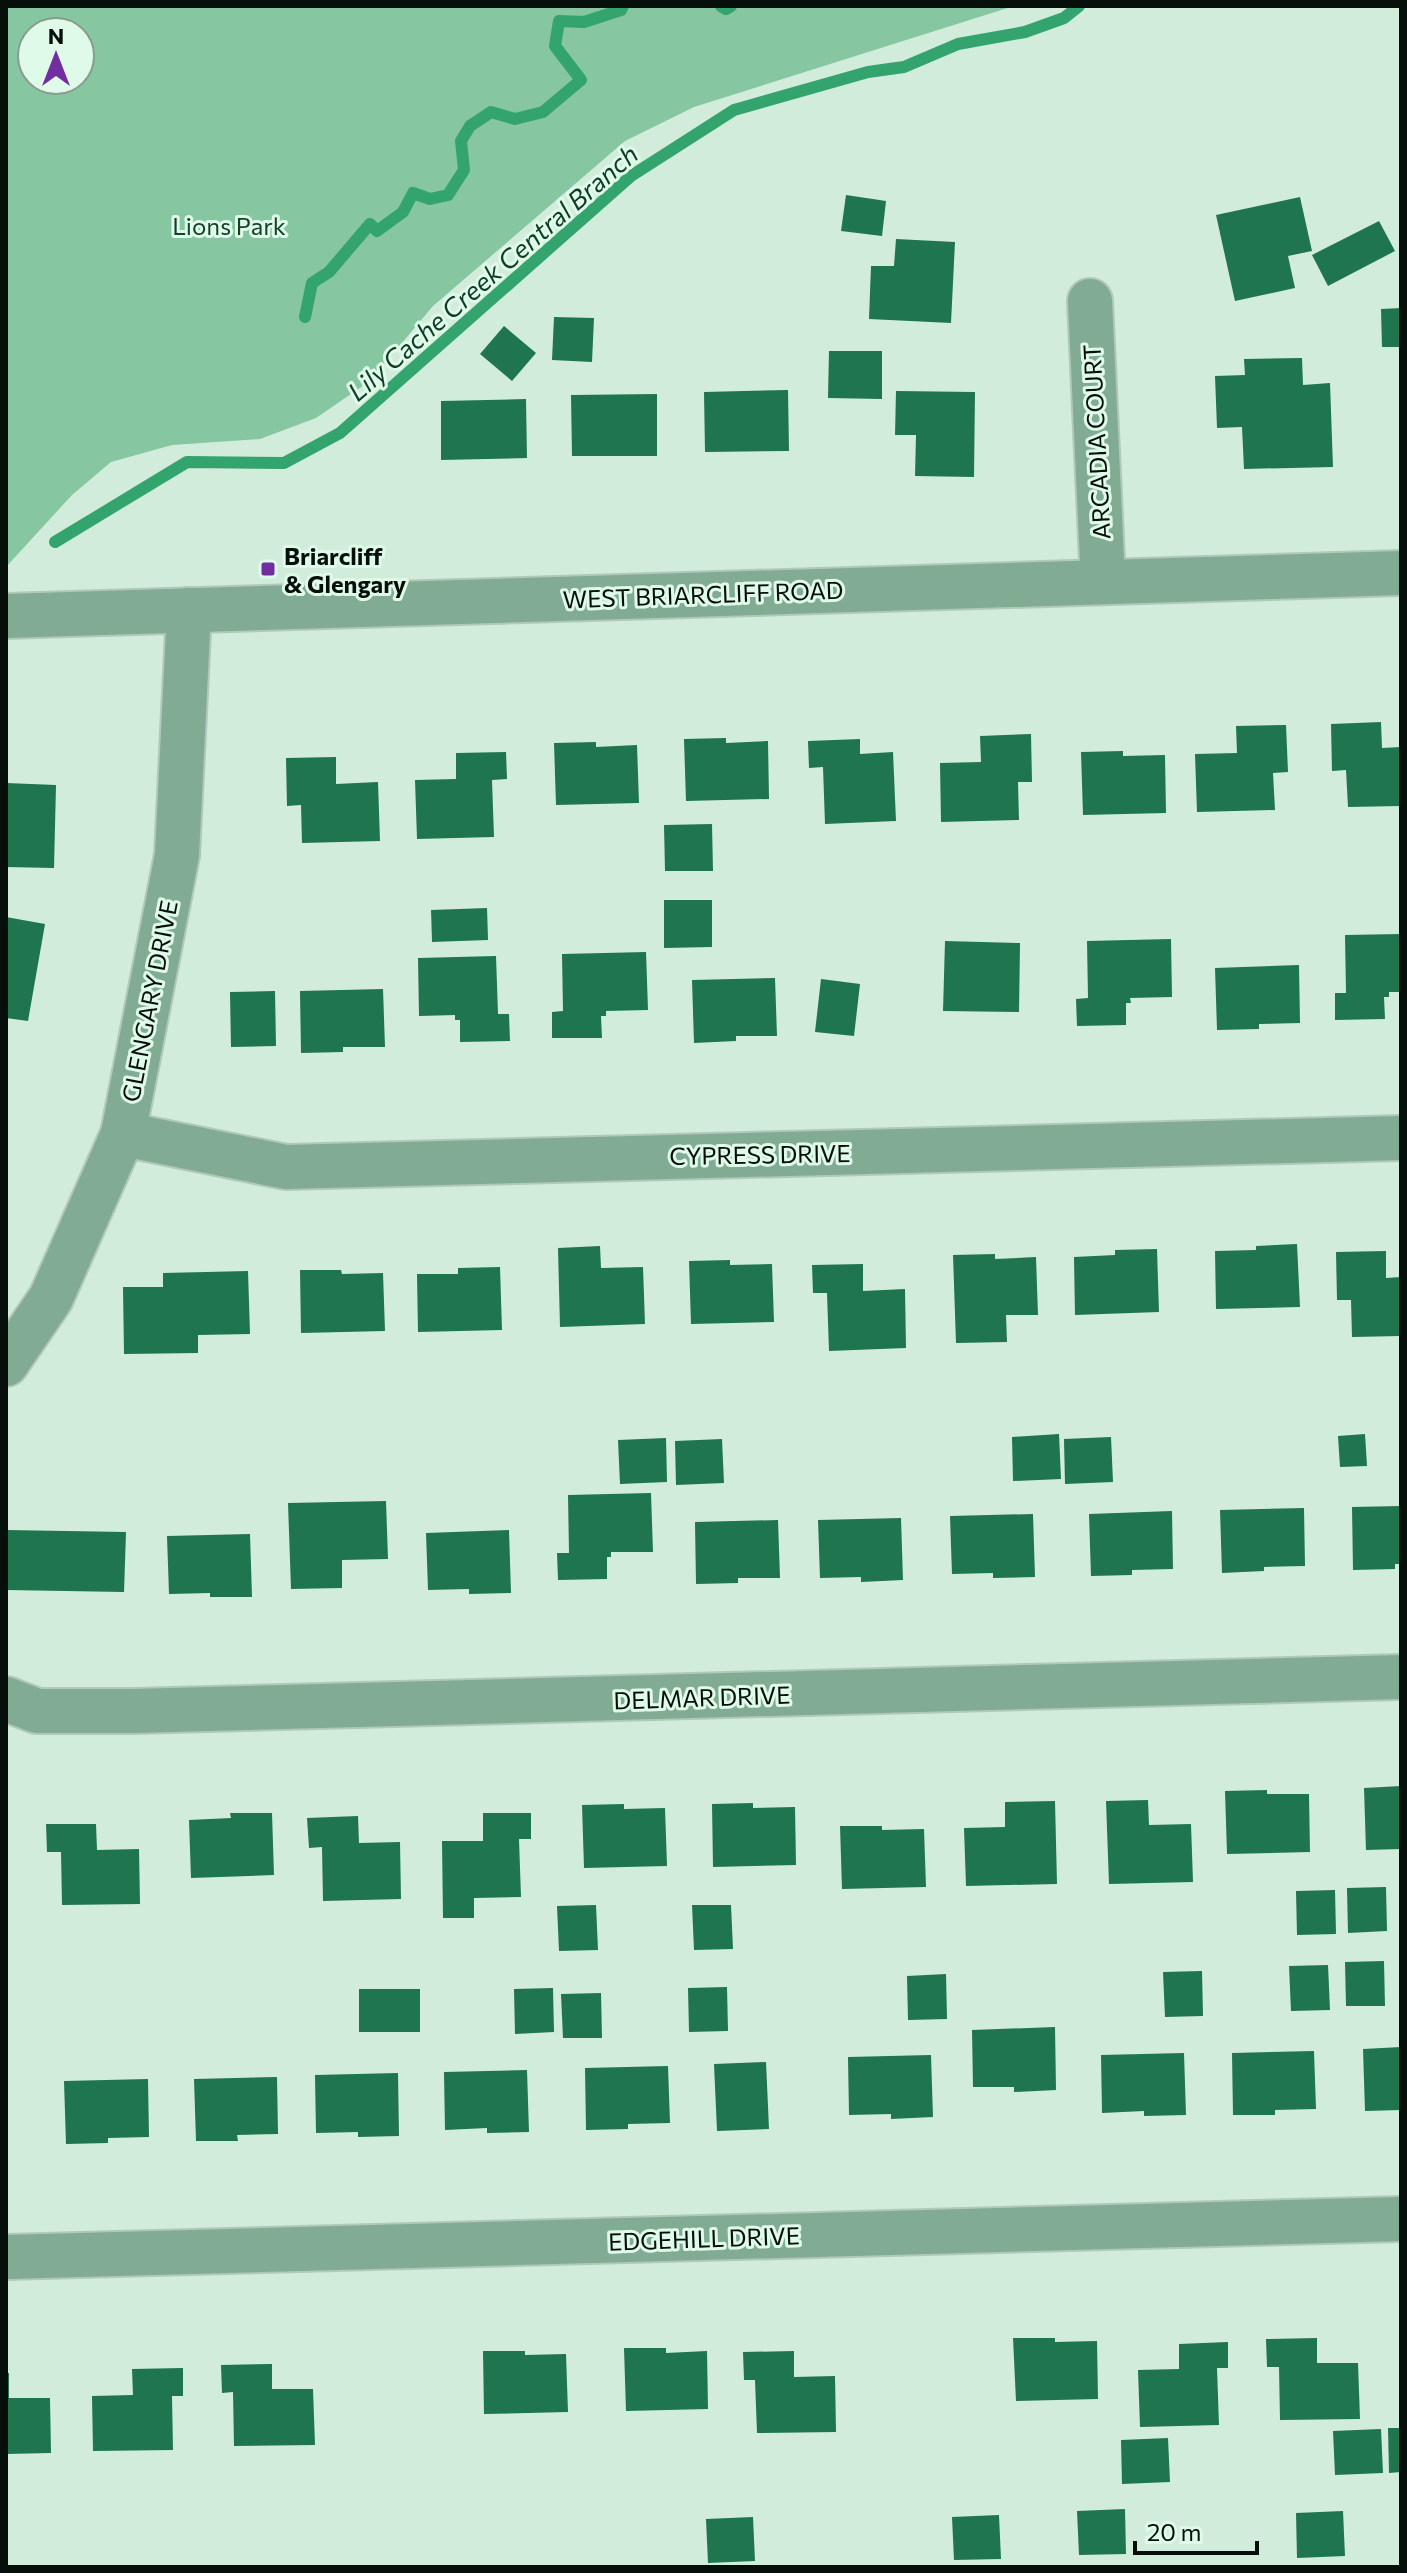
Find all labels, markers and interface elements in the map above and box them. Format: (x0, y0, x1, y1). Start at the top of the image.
north arrow (16, 16, 96, 96)
text: N (48, 22, 64, 49)
water label: Lily Cache Creek Central Branch (341, 138, 643, 406)
park label: Lions Park (172, 211, 286, 240)
street label: ARCADIA COURT (1076, 344, 1116, 540)
place label: Briarcliff & Glengary (284, 541, 406, 598)
marker: Briarcliff & Glengary (259, 560, 277, 578)
street label: WEST BRIARCLIFF ROAD (562, 575, 844, 613)
street label: GLENGARY DRIVE (115, 898, 183, 1104)
street label: CYPRESS DRIVE (669, 1138, 851, 1170)
street label: DELMAR DRIVE (613, 1679, 791, 1715)
street label: EDGEHILL DRIVE (608, 2220, 800, 2256)
scale bar (1135, 2505, 1257, 2555)
text: 20 m (1147, 2517, 1201, 2546)

